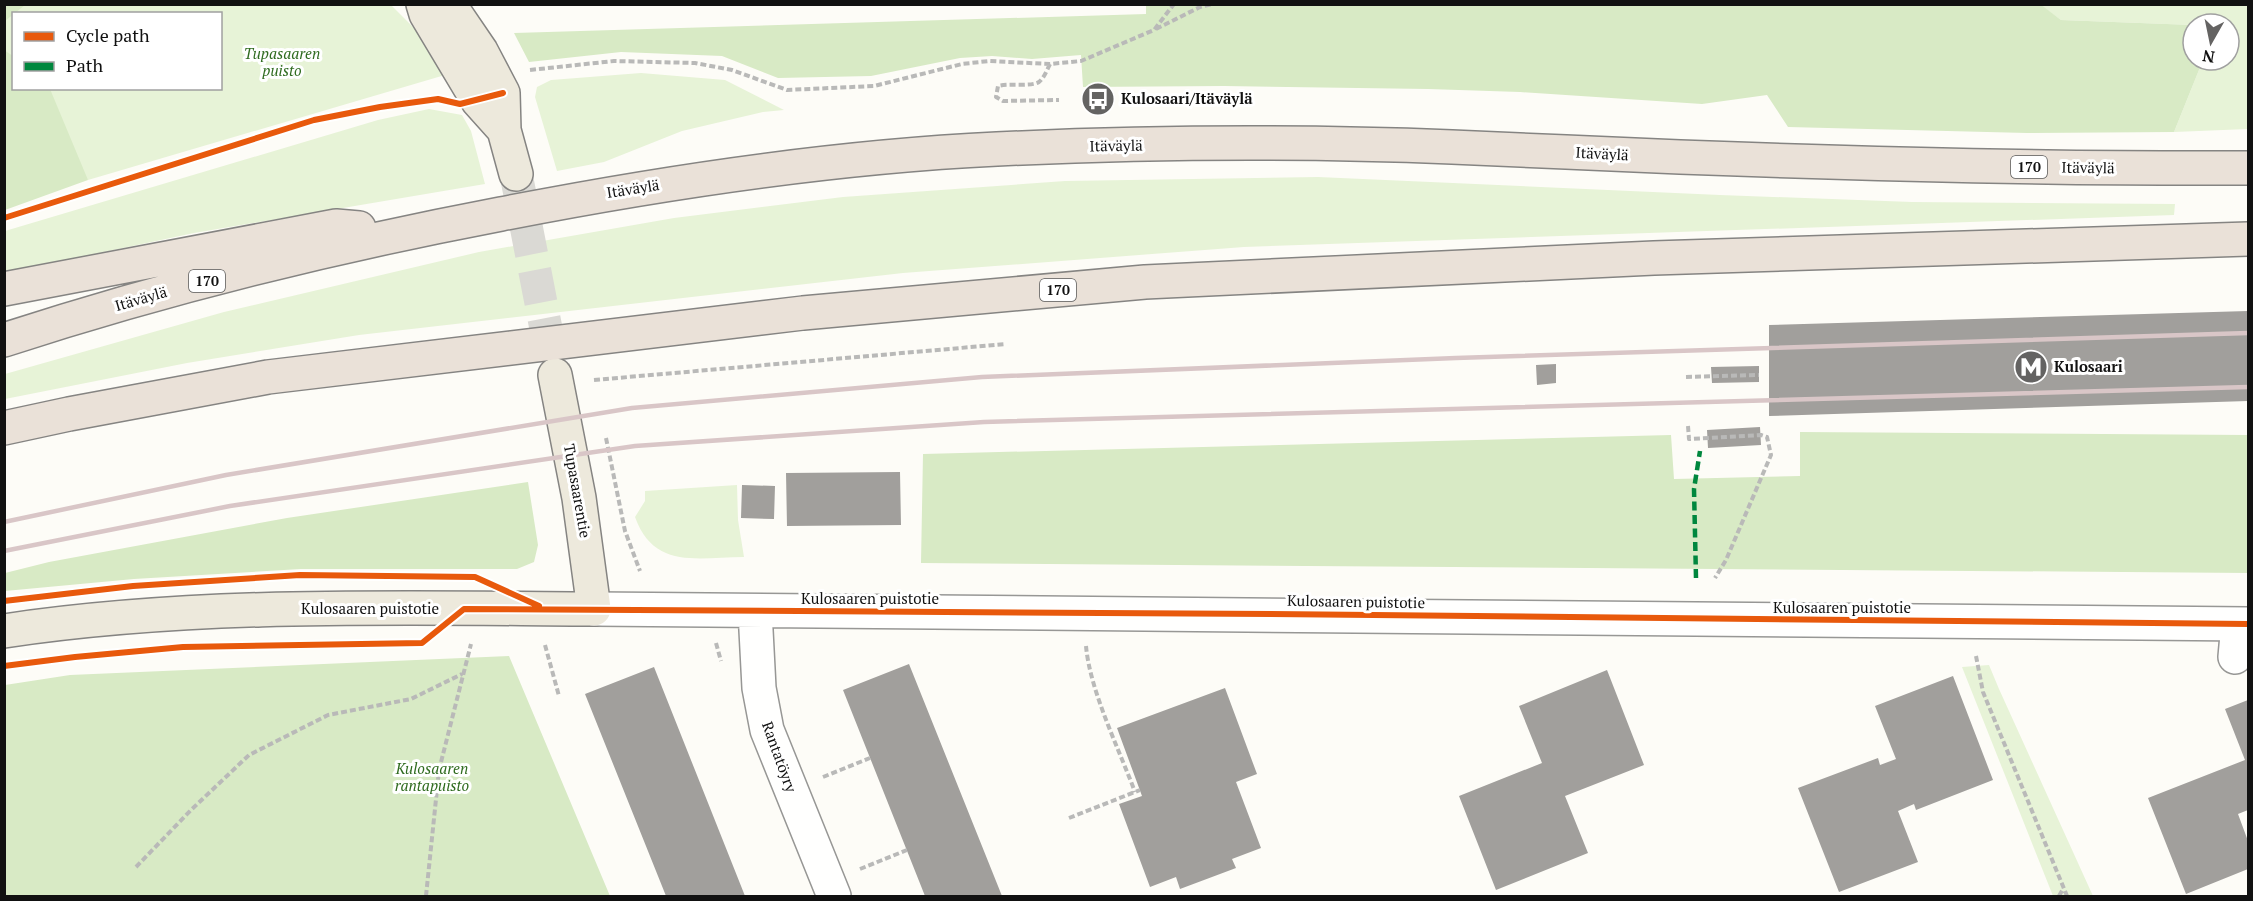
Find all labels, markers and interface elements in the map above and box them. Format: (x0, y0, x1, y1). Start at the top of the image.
legend (12, 12, 222, 90)
north arrow (2181, 12, 2241, 72)
text: Cycle path (66, 23, 150, 47)
park label: Tupasaaren puisto (244, 43, 320, 80)
text: N (2201, 45, 2216, 69)
text: Path (66, 53, 103, 77)
bus stop icon: Kulosaari/Itäväylä (1080, 81, 1116, 117)
place label: Kulosaari/Itäväylä (1121, 88, 1253, 108)
street label: Itäväylä (1089, 135, 1143, 155)
street label: Itäväylä (1575, 142, 1630, 164)
road number: 170 (2011, 156, 2047, 178)
street label: Itäväylä (2061, 157, 2115, 177)
street label: Itäväylä (605, 174, 661, 202)
road number: 170 (189, 270, 225, 292)
road number: 170 (1040, 279, 1076, 301)
street label: Itäväylä (112, 281, 169, 315)
metro station icon: Kulosaari (2013, 349, 2049, 385)
place label: Kulosaari (2054, 356, 2123, 376)
street label: Tupasaarentie (560, 442, 596, 539)
street label: Kulosaaren puistotie (801, 588, 939, 608)
street label: Kulosaaren puistotie (1287, 590, 1425, 612)
street label: Kulosaaren puistotie (1773, 597, 1911, 617)
street label: Kulosaaren puistotie (301, 598, 439, 618)
street label: Rantatöyry (758, 718, 802, 795)
park label: Kulosaaren rantapuisto (395, 758, 470, 795)

